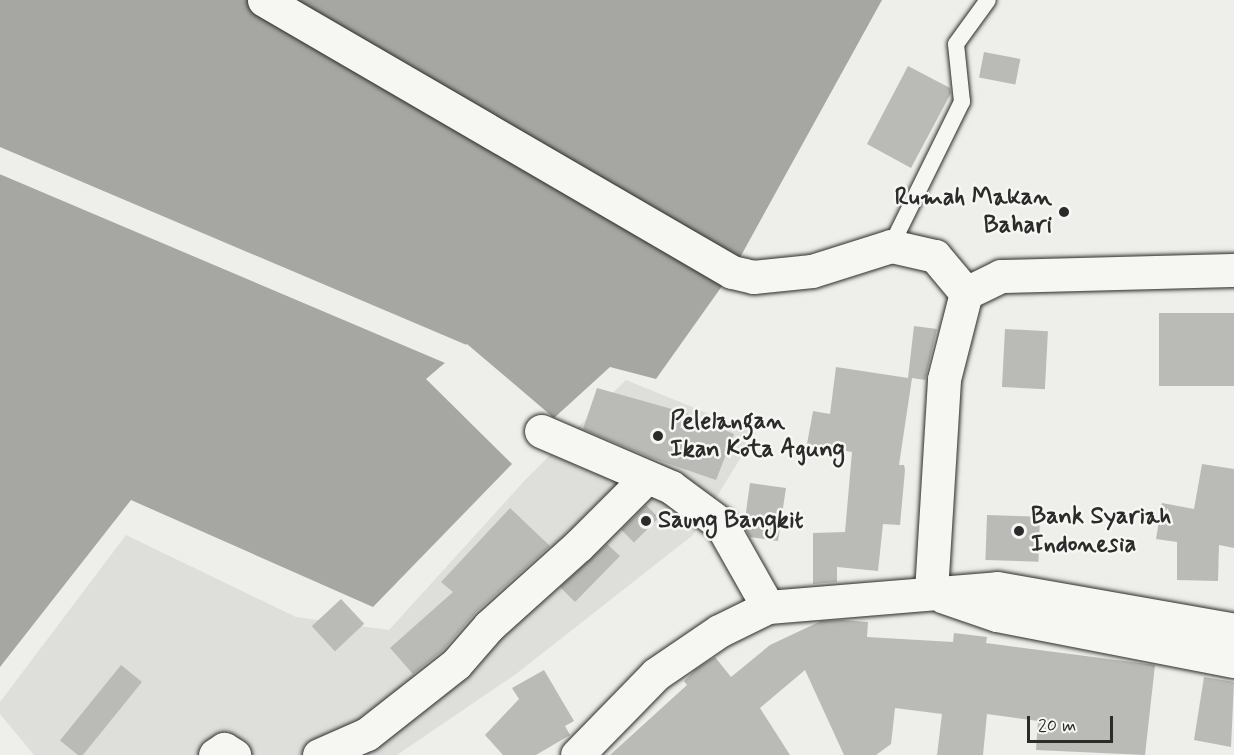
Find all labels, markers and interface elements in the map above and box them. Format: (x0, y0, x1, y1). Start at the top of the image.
place label: Rumah Makan Bahari (898, 184, 1052, 240)
marker: Rumah Makan Bahari (1057, 205, 1071, 219)
place label: Pelelangan Ikan Kota Agung (670, 408, 839, 464)
marker: Pelelangan Ikan Kota Agung (651, 429, 665, 443)
place label: Bank Syariah Indonesia (1031, 503, 1171, 559)
place label: Saung Bangkit (658, 507, 804, 535)
marker: Saung Bangkit (639, 514, 653, 528)
marker: Bank Syariah Indonesia (1012, 524, 1026, 538)
scale bar (1030, 704, 1116, 742)
text: 20 m (1038, 714, 1076, 738)

